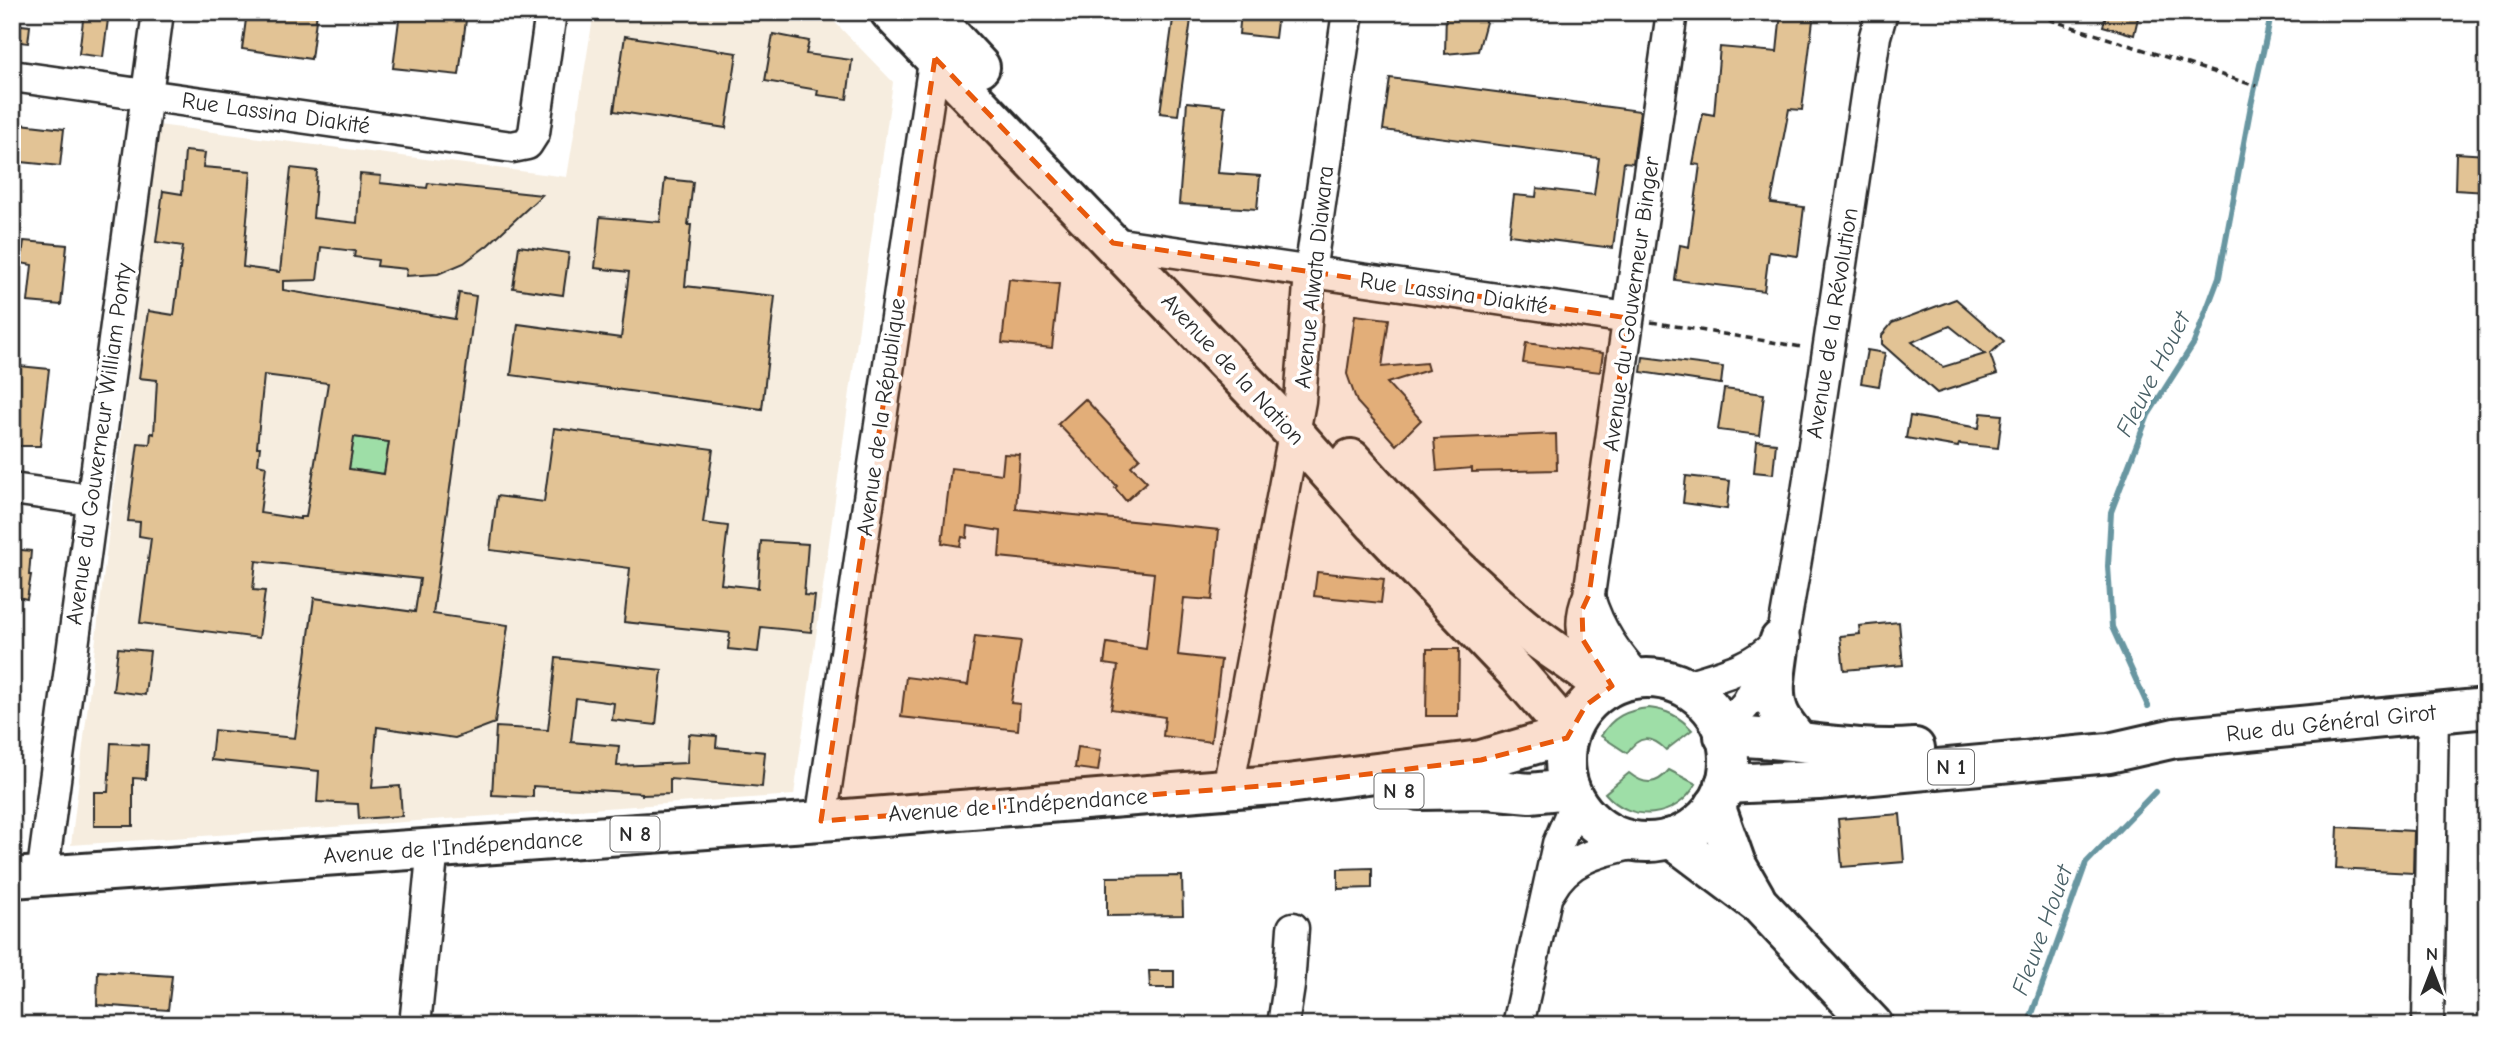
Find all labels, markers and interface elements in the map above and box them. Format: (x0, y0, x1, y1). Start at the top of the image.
street label: Rue Lassina Diakité (180, 86, 372, 140)
street label: Avenue du Gouverneur Binger (1597, 154, 1665, 453)
street label: Avenue Alwata Diawara (1289, 164, 1339, 390)
street label: Avenue de la Révolution (1800, 206, 1864, 440)
street label: Avenue du Gouverneur William Ponty (60, 261, 138, 627)
street label: Rue Lassina Diakité (1358, 266, 1550, 320)
street label: Avenue de la Nation (1156, 288, 1310, 450)
street label: Avenue de la République (851, 296, 911, 538)
water label: Fleuve Houet (2110, 306, 2197, 441)
street label: Rue du Général Girot (2225, 698, 2439, 747)
road number: N 1 (1928, 750, 1974, 784)
road number: N 8 (1374, 774, 1424, 808)
street label: Avenue de l'Indépendance (887, 782, 1149, 828)
road number: N 8 (610, 816, 660, 852)
street label: Avenue de l'Indépendance (322, 824, 584, 870)
water label: Fleuve Houet (2006, 860, 2079, 999)
north arrow (2398, 936, 2468, 1006)
text: N (2426, 943, 2438, 965)

